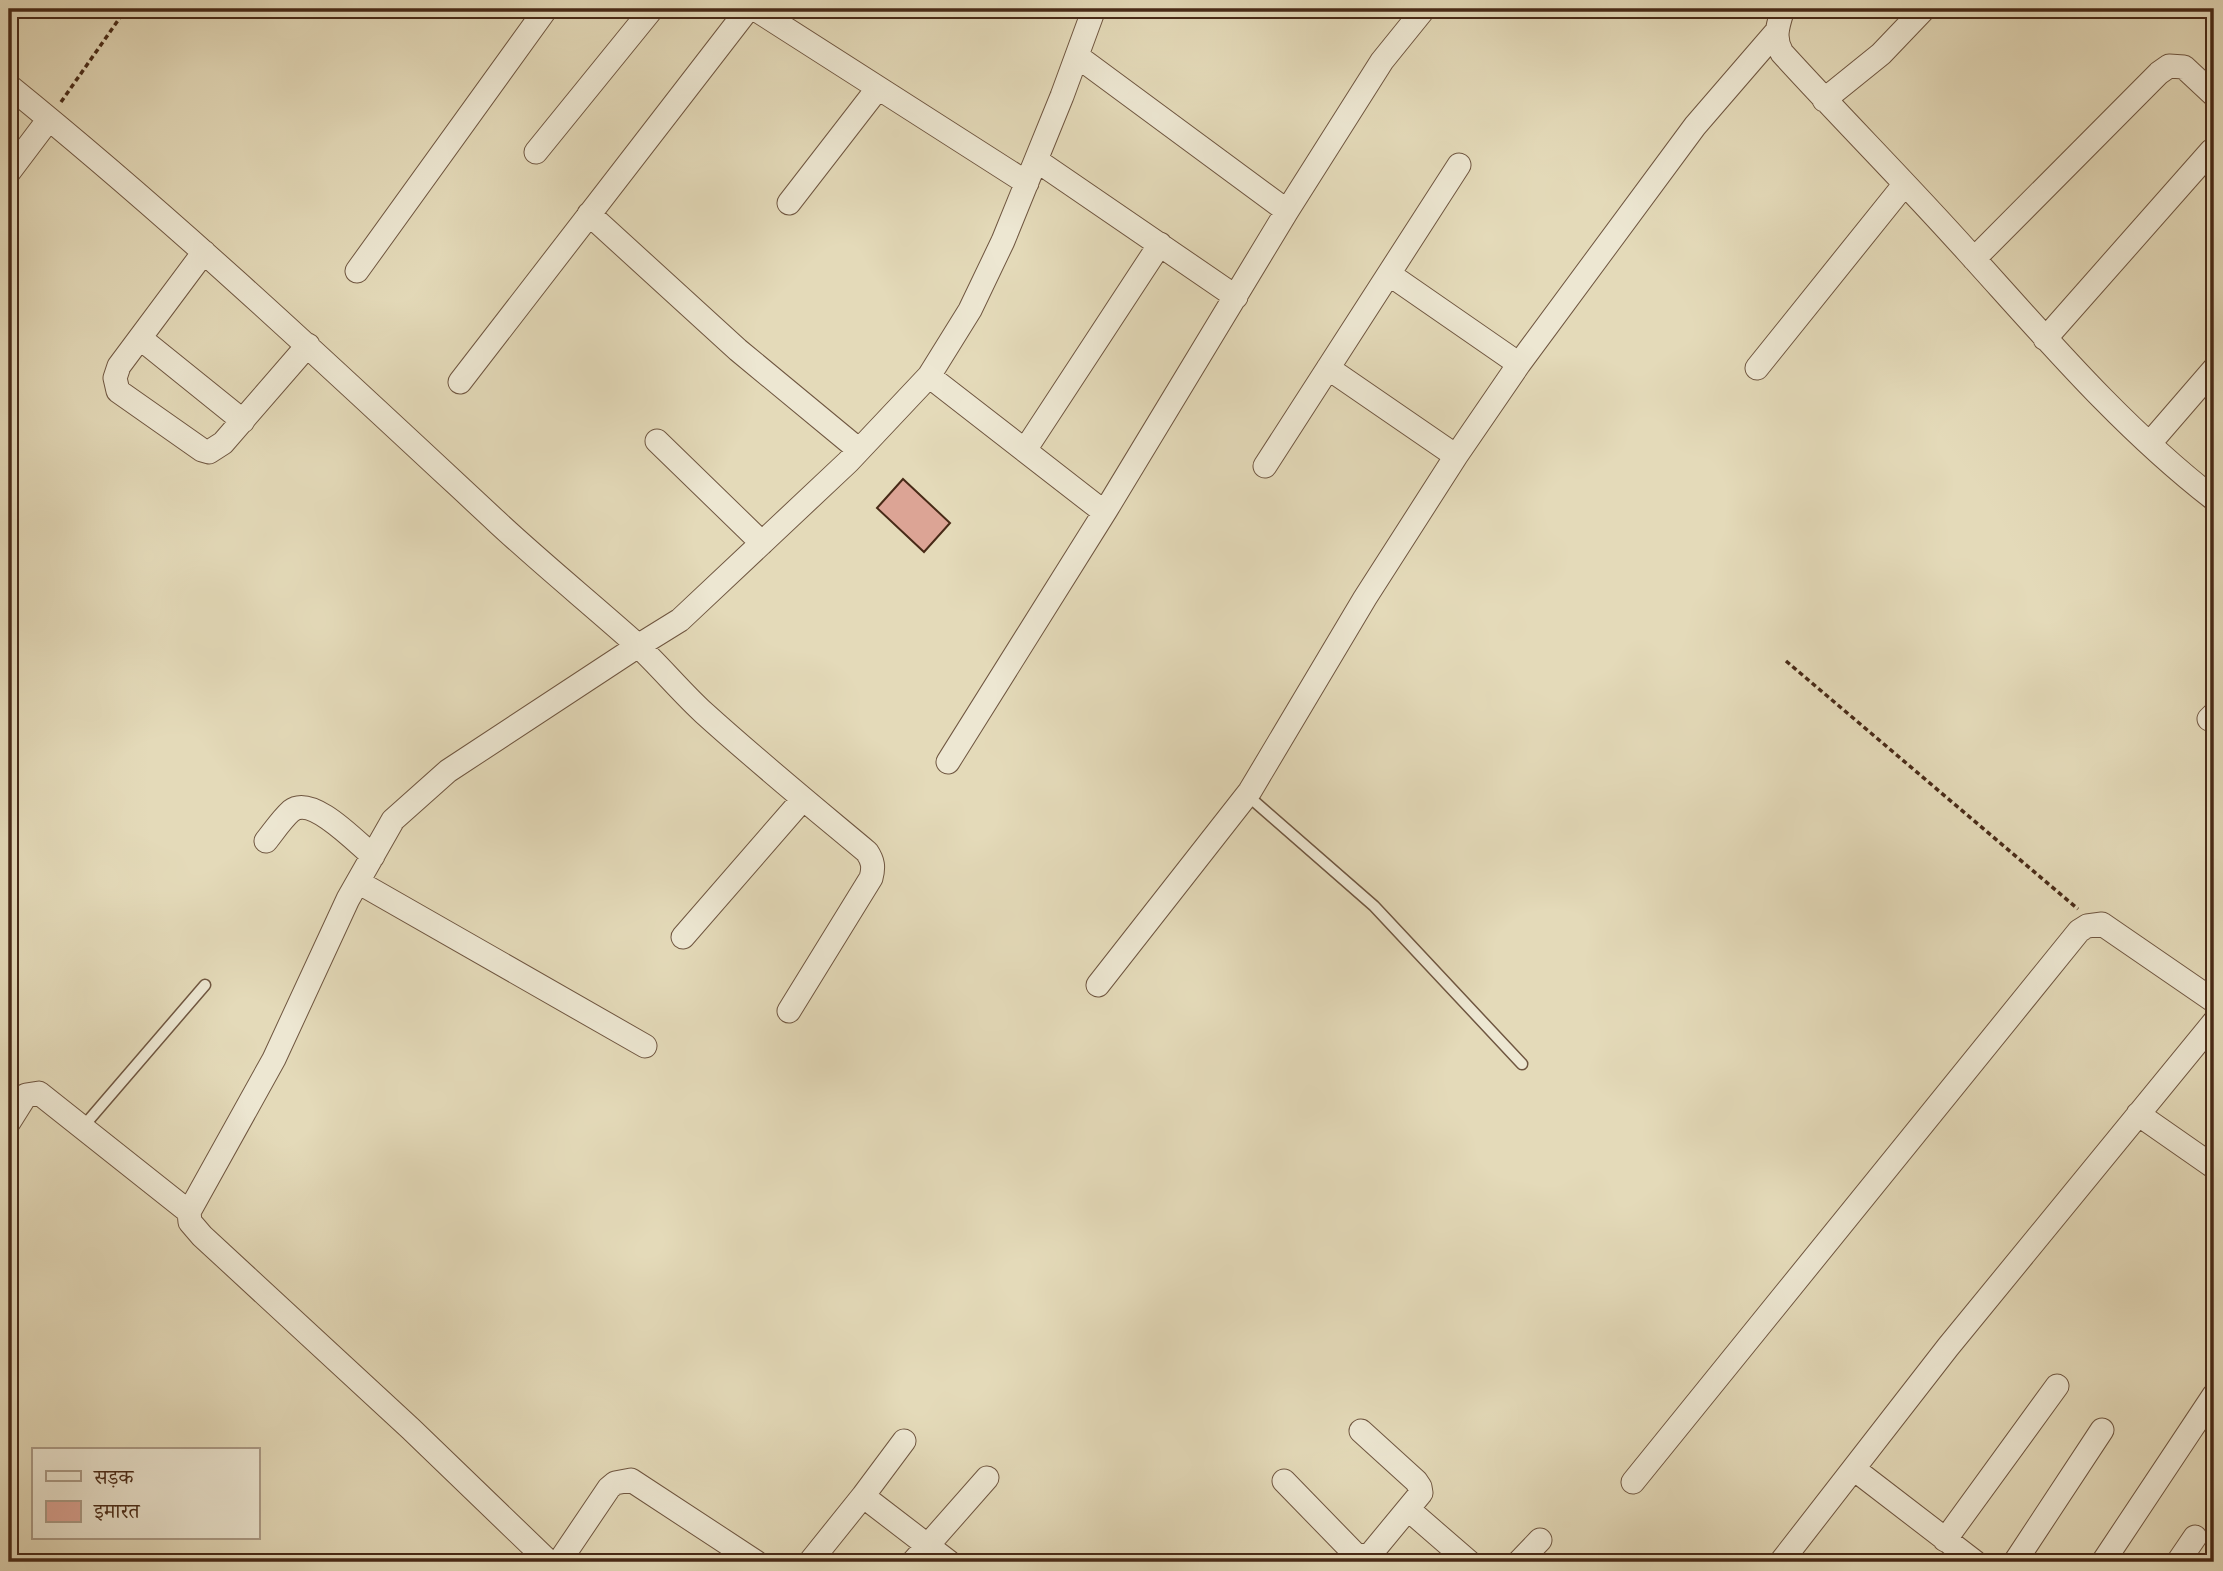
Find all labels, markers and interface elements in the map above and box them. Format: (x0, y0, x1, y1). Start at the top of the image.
legend (32, 1448, 259, 1540)
text: सड़क (93, 1461, 134, 1492)
text: इमारत (93, 1495, 141, 1526)

